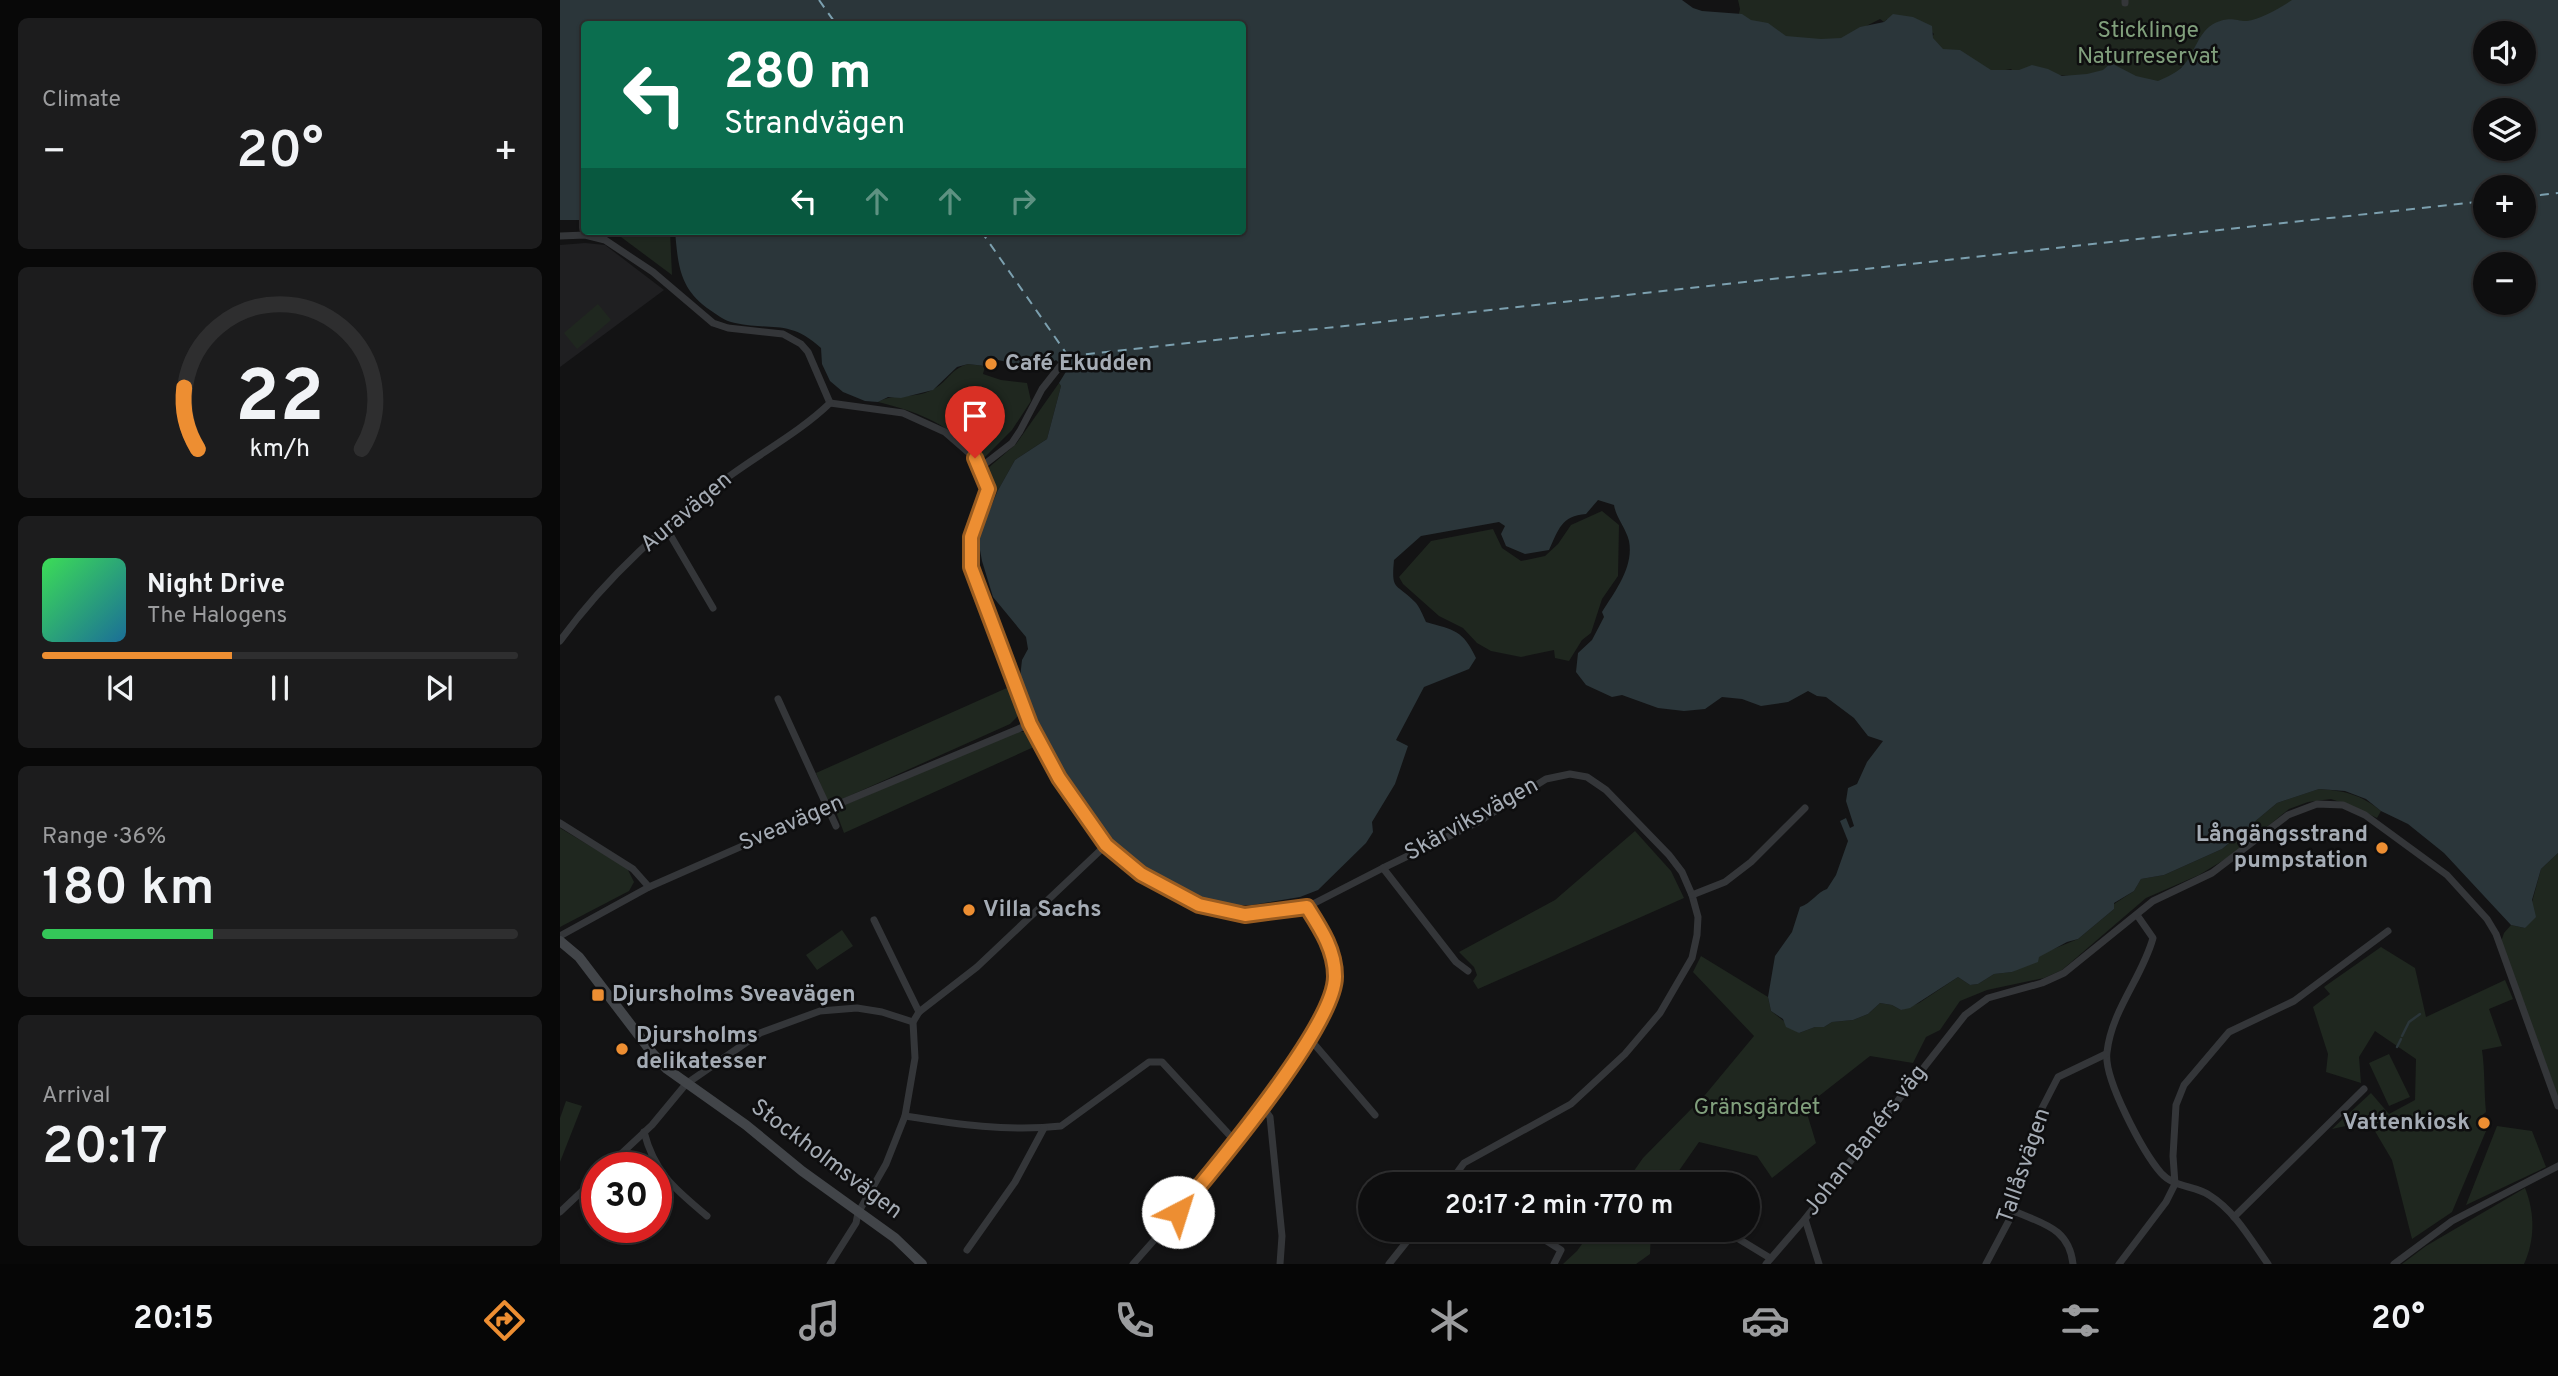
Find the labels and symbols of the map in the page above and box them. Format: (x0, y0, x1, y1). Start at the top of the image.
park label: Sticklinge Naturreservat (2077, 17, 2219, 72)
place label: Café Ekudden (1005, 350, 1152, 379)
marker: Café Ekudden (983, 356, 999, 372)
pin (945, 386, 1005, 458)
street label: Auravägen (635, 466, 739, 560)
street label: Skärviksvägen (1400, 771, 1544, 869)
street label: Sveavägen (735, 789, 849, 859)
place label: Långängsstrand pumpstation (2196, 821, 2368, 876)
marker: Långängsstrand pumpstation (2374, 840, 2390, 856)
place label: Villa Sachs (983, 896, 1102, 925)
marker: Villa Sachs (961, 902, 977, 918)
place label: Djursholms Sveavägen (612, 981, 856, 1010)
marker: Djursholms Sveavägen (590, 987, 606, 1003)
place label: Djursholms delikatesser (636, 1022, 767, 1077)
marker: Djursholms delikatesser (614, 1041, 630, 1057)
street label: Johan Banérs väg (1798, 1060, 1934, 1222)
street label: Stockholmsvägen (744, 1093, 908, 1227)
park label: Gränsgärdet (1693, 1094, 1821, 1123)
street label: Tallåsvägen (1992, 1104, 2058, 1228)
place label: Vattenkiosk (2343, 1109, 2470, 1138)
marker: Vattenkiosk (2476, 1115, 2492, 1131)
speed limit sign: 30 (581, 1152, 672, 1243)
position arrow (1141, 1175, 1215, 1249)

